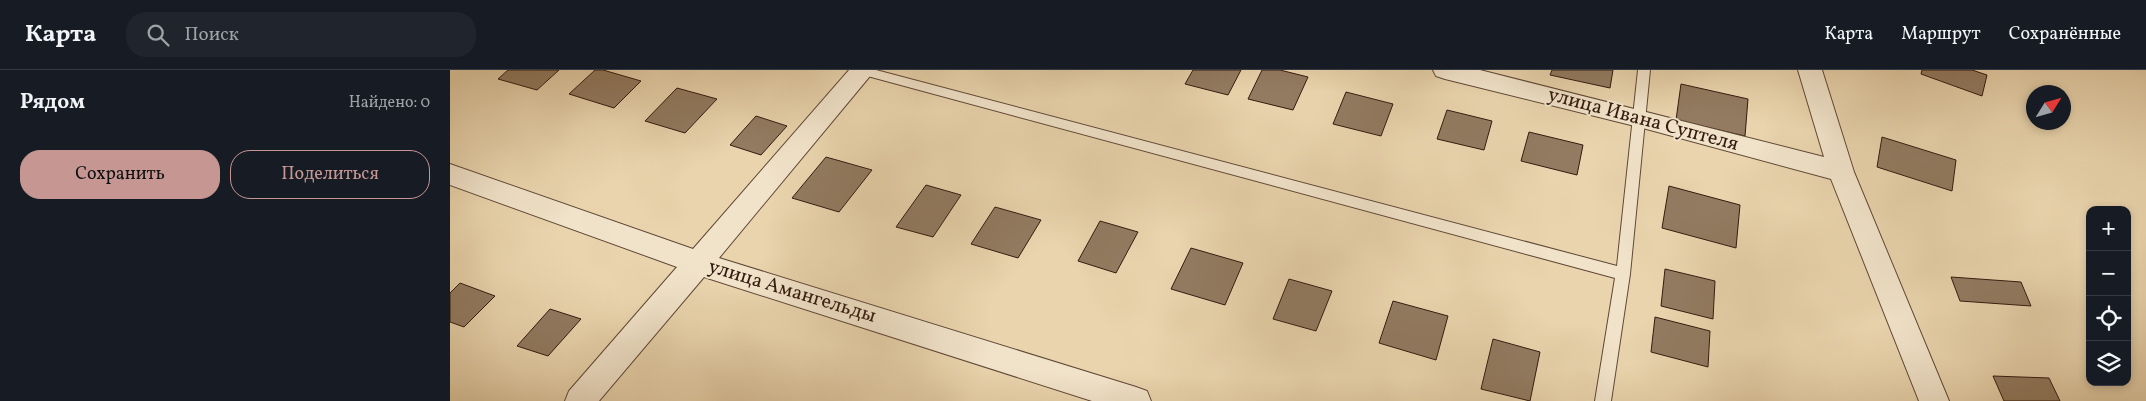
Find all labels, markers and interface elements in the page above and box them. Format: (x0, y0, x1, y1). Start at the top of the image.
search box (126, 12, 476, 57)
text: Карта (25, 18, 96, 52)
icon: search (144, 21, 172, 49)
text: Поиск (184, 22, 239, 48)
text: Карта (1824, 22, 1873, 47)
text: Маршрут (1901, 22, 1981, 47)
text: Сохранённые (2009, 22, 2121, 47)
street label: улица Ивана Суптеля (1544, 81, 1742, 159)
north arrow (2026, 85, 2071, 130)
text: Рядом (20, 88, 85, 117)
text: Найдено: 0 (349, 92, 430, 114)
button: Сохранить (20, 150, 220, 199)
button: Поделиться (230, 150, 430, 199)
map controls (2086, 206, 2131, 386)
button: + (2086, 206, 2131, 251)
button: − (2086, 251, 2131, 296)
street label: улица Амангельды (705, 253, 879, 331)
button: locate (2086, 296, 2131, 341)
button: layers (2086, 341, 2131, 386)

